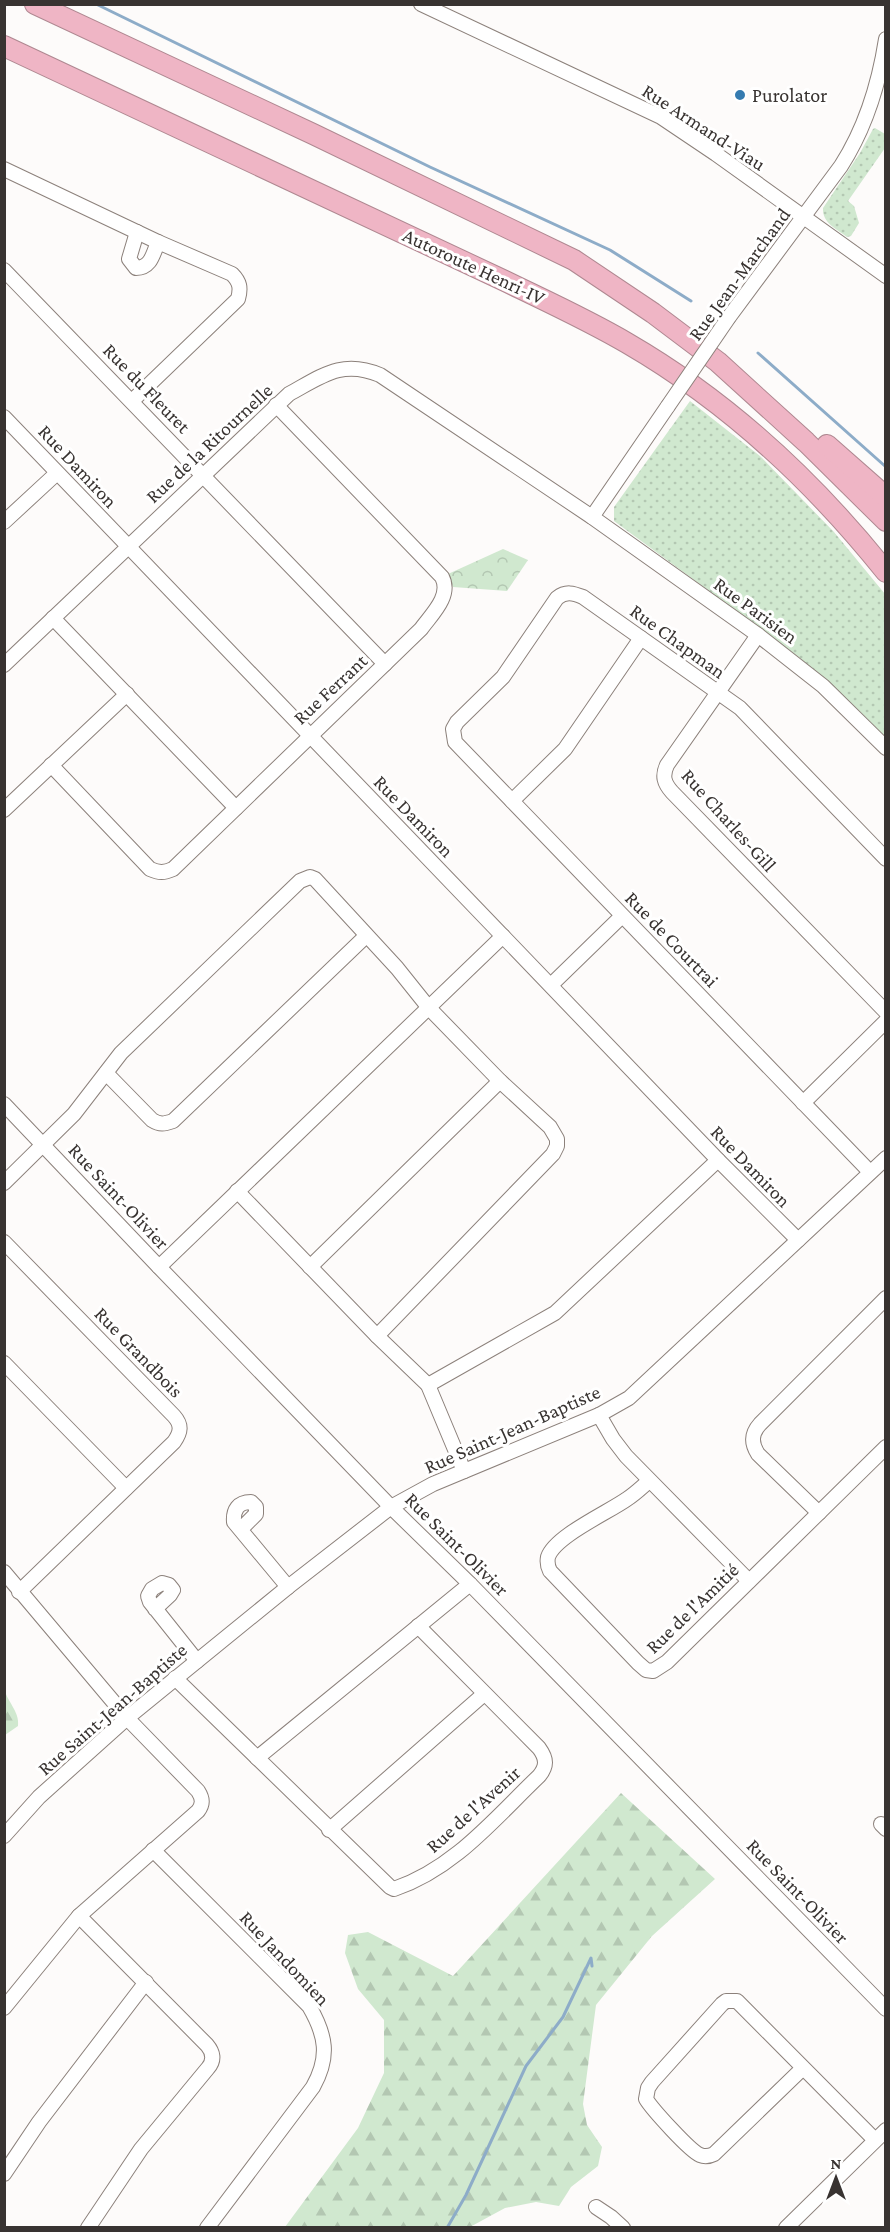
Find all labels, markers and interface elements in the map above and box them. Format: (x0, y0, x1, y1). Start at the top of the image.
street label: Rue Armand-Viau (638, 79, 770, 175)
place label: Purolator (752, 84, 827, 106)
marker: Purolator (733, 88, 747, 102)
street label: Rue Jean-Marchand (684, 203, 795, 345)
street label: Autoroute Henri-IV (399, 223, 549, 309)
street label: Rue du Fleuret (99, 339, 195, 437)
street label: Rue de la Ritournelle (141, 379, 277, 507)
street label: Rue Damiron (34, 420, 122, 512)
street label: Rue Parisien (710, 572, 802, 648)
street label: Rue Chapman (626, 599, 730, 684)
street label: Rue Ferrant (289, 649, 372, 729)
street label: Rue Charles-Gill (677, 764, 781, 876)
street label: Rue Damiron (370, 771, 459, 862)
street label: Rue de Courtrai (621, 887, 723, 991)
street label: Rue Damiron (707, 1121, 796, 1212)
street label: Rue Saint-Olivier (64, 1138, 174, 1254)
street label: Rue Grandbois (90, 1302, 188, 1402)
street label: Rue Saint-Jean-Baptiste (421, 1380, 604, 1479)
street label: Rue Saint-Olivier (401, 1488, 513, 1600)
street label: Rue de l'Amitié (641, 1558, 743, 1658)
street label: Rue Saint-Jean-Baptiste (33, 1638, 192, 1780)
street label: Rue de l'Avenir (422, 1761, 524, 1857)
street label: Rue Saint-Olivier (743, 1834, 853, 1948)
street label: Rue Jandomien (235, 1906, 335, 2011)
north arrow (806, 2148, 866, 2208)
text: N (831, 2155, 842, 2172)

